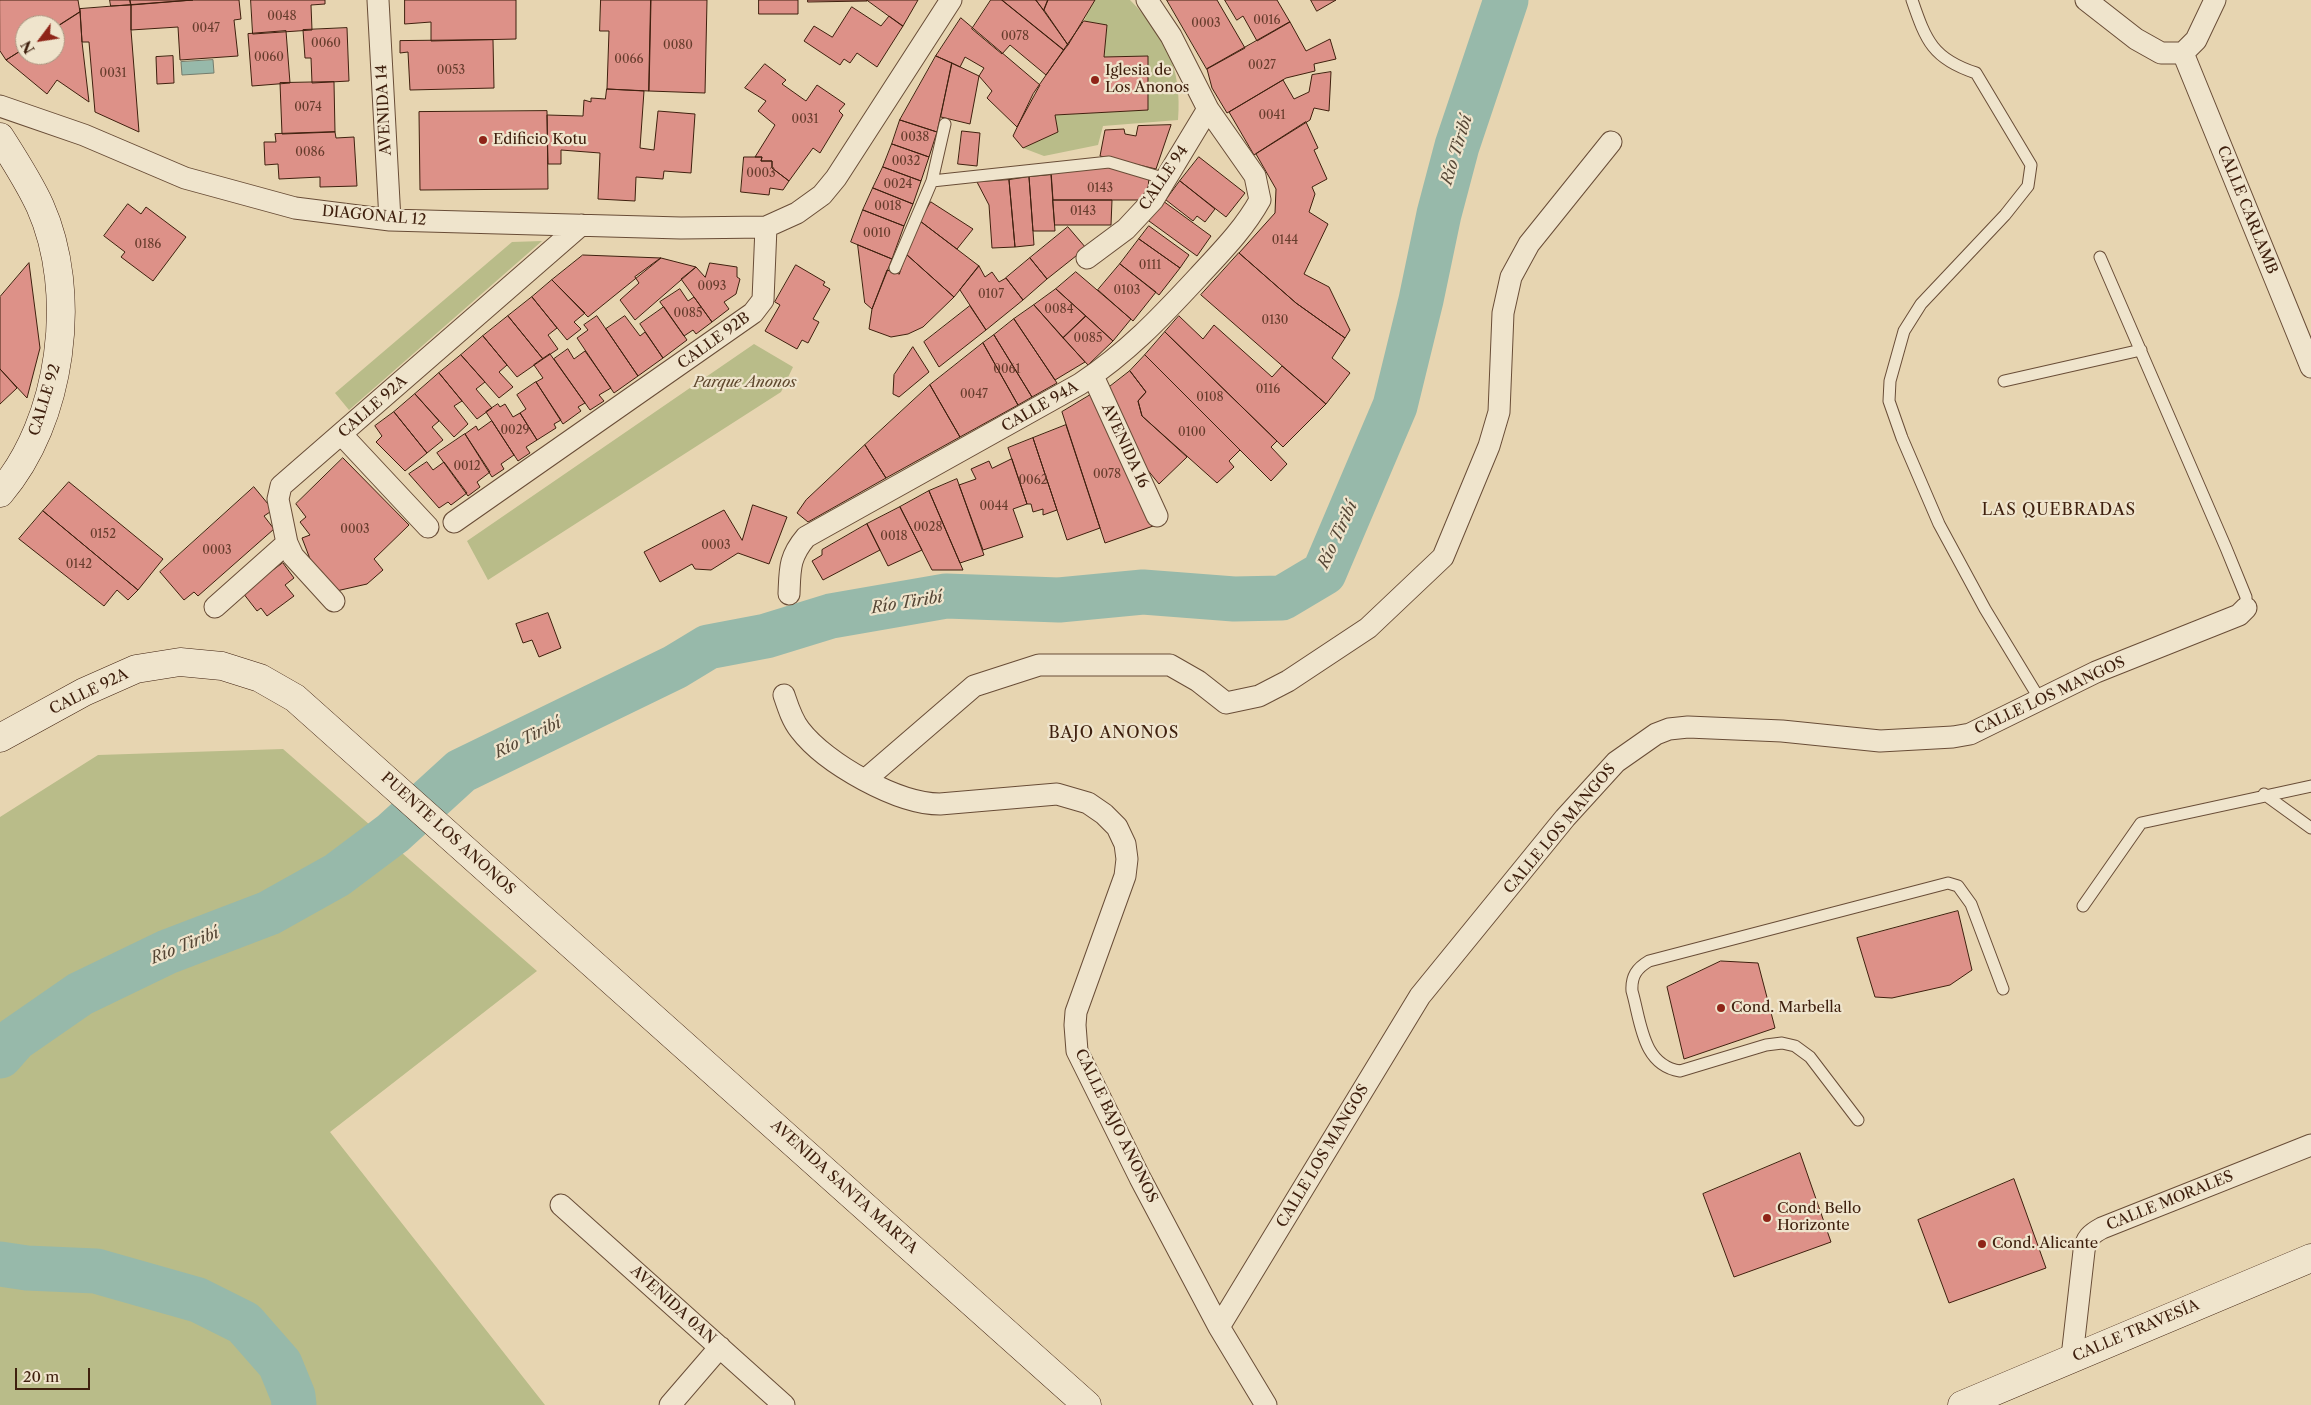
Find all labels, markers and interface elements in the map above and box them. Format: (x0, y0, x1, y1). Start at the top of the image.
house number: 0048 (267, 10, 297, 24)
house number: 0016 (1253, 14, 1281, 28)
north arrow (15, 15, 65, 65)
house number: 0003 (1191, 17, 1221, 31)
house number: 0047 (192, 22, 220, 36)
house number: 0078 (1001, 30, 1029, 44)
text: N (17, 37, 39, 57)
house number: 0060 (311, 37, 341, 51)
house number: 0080 (663, 39, 693, 53)
house number: 0060 (254, 51, 284, 65)
house number: 0066 (614, 53, 644, 67)
house number: 0027 (1248, 59, 1276, 73)
place label: Iglesia de Los Anonos (1105, 62, 1189, 97)
street label: AVENIDA 14 (373, 64, 395, 156)
house number: 0053 (437, 64, 465, 78)
house number: 0031 (100, 67, 126, 81)
marker: Iglesia de Los Anonos (1089, 74, 1101, 86)
house number: 0074 (294, 101, 322, 115)
house number: 0041 (1258, 109, 1286, 123)
house number: 0031 (792, 113, 818, 127)
water label: Río Tiribí (1437, 113, 1477, 187)
place label: Edificio Kotu (493, 131, 587, 149)
house number: 0038 (901, 131, 929, 145)
marker: Edificio Kotu (477, 134, 489, 146)
street label: CALLE 94 (1136, 142, 1192, 214)
street label: CALLE CARLAMB (2213, 143, 2281, 277)
house number: 0086 (295, 146, 325, 160)
house number: 0032 (892, 155, 920, 169)
house number: 0003 (746, 167, 776, 181)
house number: 0024 (883, 178, 913, 192)
house number: 0143 (1087, 182, 1113, 196)
house number: 0018 (874, 200, 902, 214)
street label: DIAGONAL 12 (321, 202, 427, 230)
house number: 0143 (1070, 205, 1096, 219)
house number: 0010 (863, 227, 891, 241)
house number: 0144 (1272, 234, 1298, 248)
house number: 0186 (135, 238, 161, 252)
house number: 0111 (1139, 259, 1161, 273)
house number: 0093 (698, 280, 726, 294)
house number: 0103 (1114, 284, 1140, 298)
house number: 0107 (978, 288, 1004, 302)
house number: 0084 (1044, 303, 1074, 317)
house number: 0085 (674, 307, 702, 321)
street label: CALLE 92B (675, 309, 753, 373)
house number: 0130 (1262, 314, 1288, 328)
house number: 0085 (1074, 332, 1102, 346)
street label: CALLE 92 (26, 362, 64, 438)
house number: 0061 (993, 363, 1021, 377)
street label: CALLE 92A (335, 372, 411, 442)
park label: Parque Anonos (693, 374, 797, 392)
street label: CALLE 94A (999, 378, 1081, 436)
house number: 0116 (1256, 383, 1280, 397)
house number: 0047 (960, 388, 988, 402)
house number: 0108 (1196, 391, 1224, 405)
street label: AVENIDA 16 (1098, 401, 1152, 491)
house number: 0029 (500, 424, 530, 438)
house number: 0100 (1178, 426, 1206, 440)
house number: 0012 (453, 460, 481, 474)
house number: 0078 (1093, 468, 1121, 482)
house number: 0062 (1018, 474, 1048, 488)
water label: Río Tiribí (1314, 498, 1362, 572)
house number: 0044 (979, 500, 1009, 514)
district label: LAS QUEBRADAS (1980, 500, 2138, 520)
house number: 0028 (913, 521, 943, 535)
house number: 0003 (340, 523, 370, 537)
house number: 0152 (90, 528, 116, 542)
house number: 0018 (880, 530, 908, 544)
house number: 0003 (701, 539, 731, 553)
house number: 0003 (202, 544, 232, 558)
house number: 0142 (66, 558, 92, 572)
water label: Río Tiribí (870, 588, 944, 618)
street label: CALLE LOS MANGOS (1972, 653, 2128, 739)
street label: CALLE 92A (47, 665, 131, 719)
water label: Río Tiribí (491, 714, 565, 762)
district label: BAJO ANONOS (1047, 723, 1181, 743)
street label: CALLE LOS MANGOS (1500, 760, 1620, 898)
street label: PUENTE LOS ANONOS (377, 769, 519, 899)
water label: Río Tiribí (148, 924, 222, 968)
place label: Cond. Marbella (1731, 999, 1842, 1017)
marker: Cond. Marbella (1715, 1002, 1727, 1014)
street label: CALLE BAJO ANONOS (1071, 1046, 1161, 1206)
street label: CALLE LOS MANGOS (1273, 1081, 1373, 1231)
street label: AVENIDA SANTA MARTA (767, 1116, 921, 1258)
street label: CALLE MORALES (2104, 1167, 2236, 1235)
place label: Cond. Bello Horizonte (1777, 1200, 1861, 1235)
marker: Cond. Bello Horizonte (1761, 1212, 1773, 1224)
place label: Cond. Alicante (1992, 1235, 2098, 1253)
marker: Cond. Alicante (1976, 1238, 1988, 1250)
street label: AVENIDA 0AN (627, 1262, 719, 1348)
street label: CALLE TRAVESÍA (2070, 1296, 2202, 1366)
scale bar (18, 1358, 92, 1390)
text: 20 m (23, 1367, 59, 1386)

